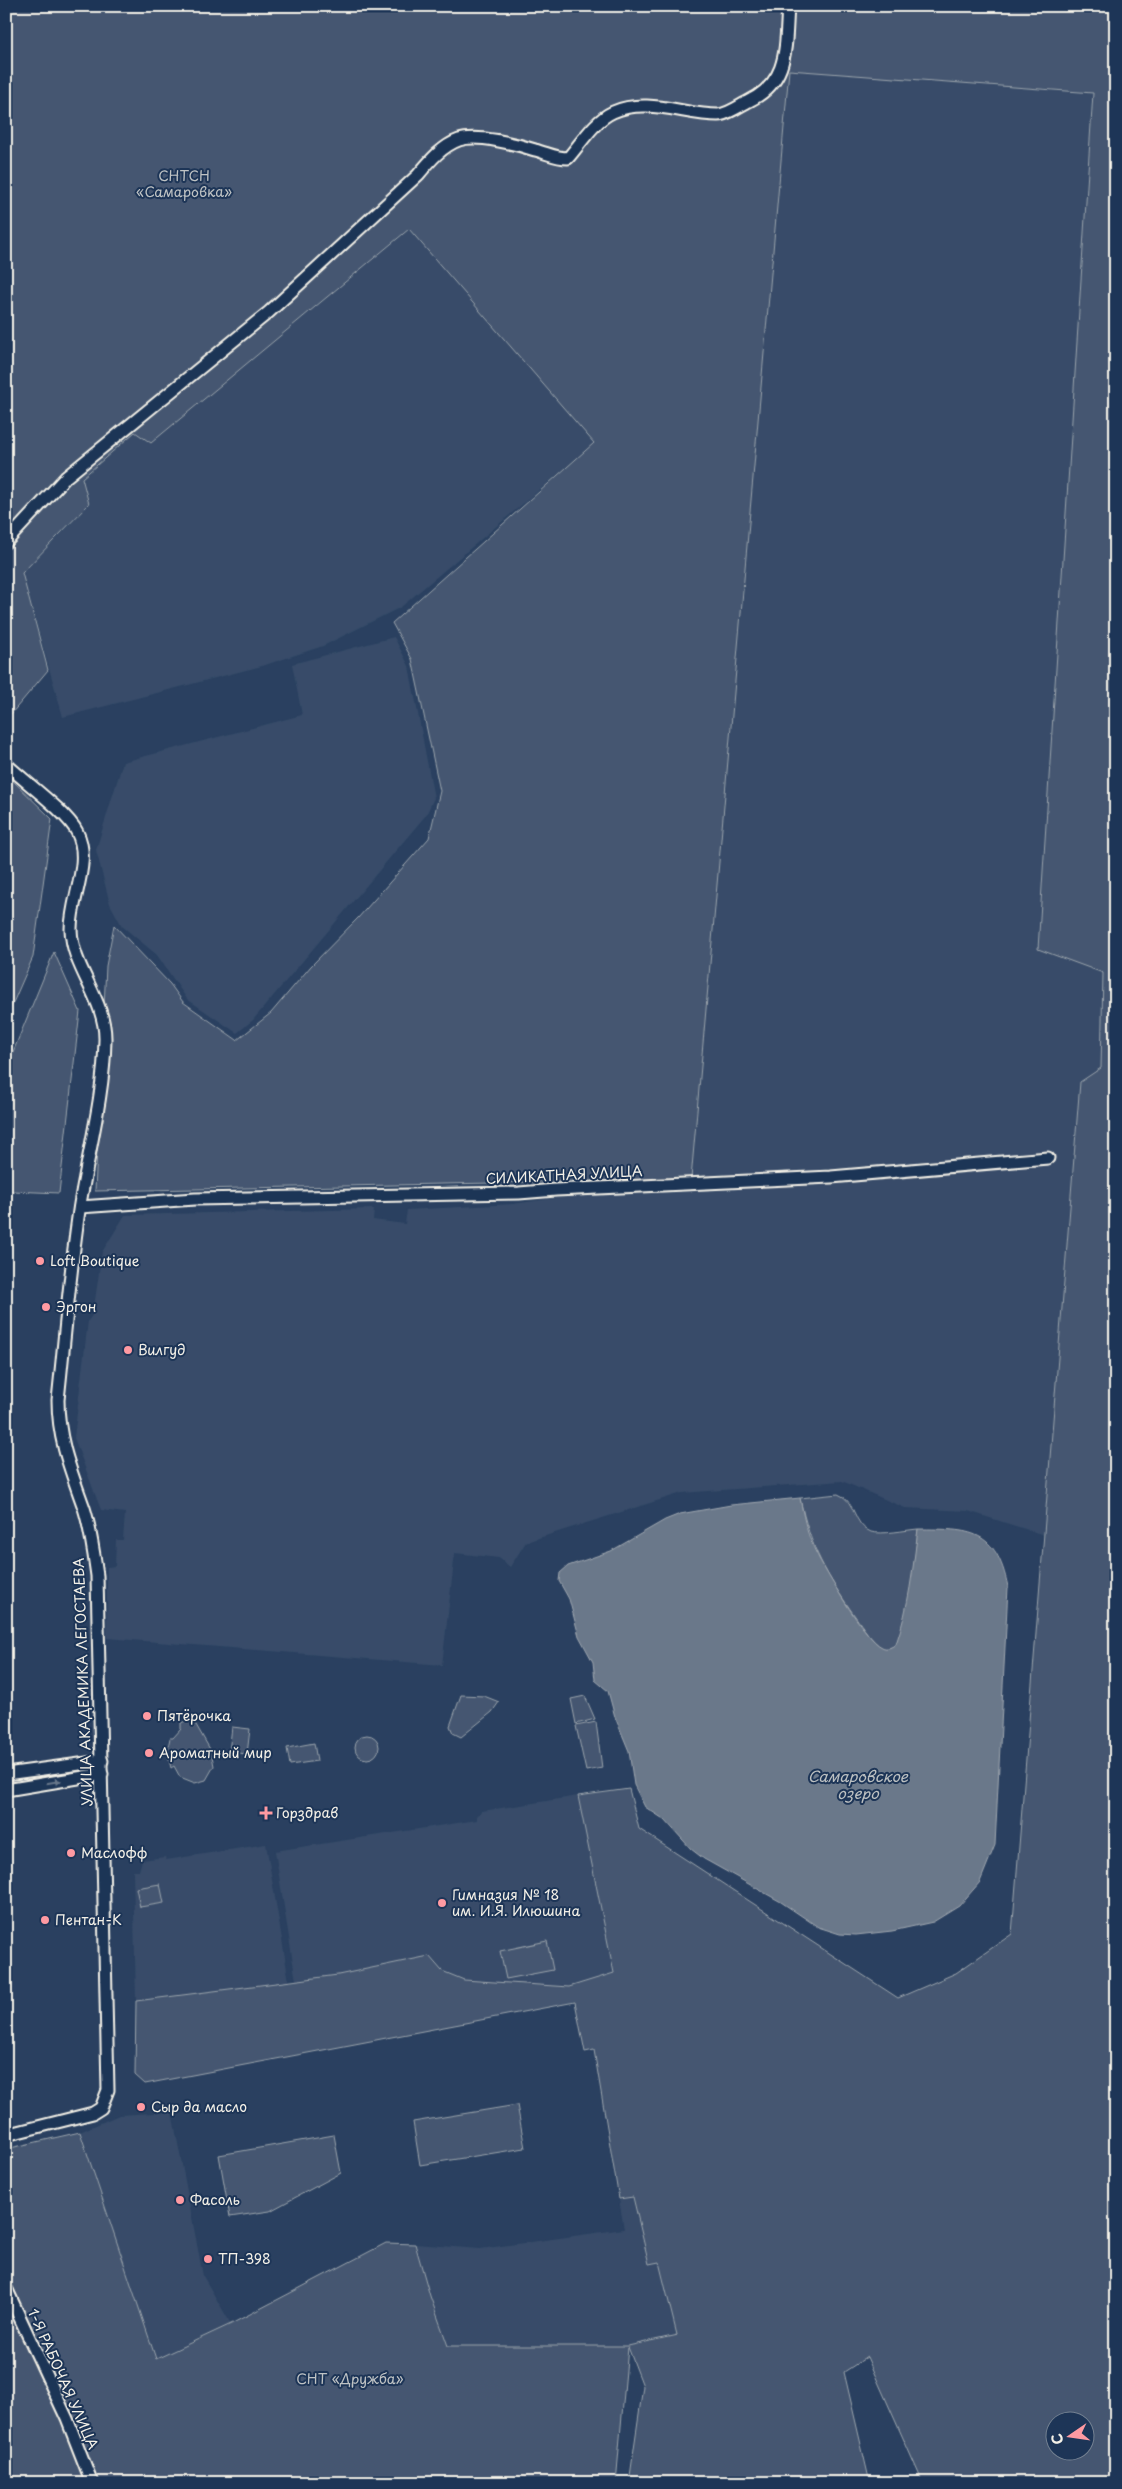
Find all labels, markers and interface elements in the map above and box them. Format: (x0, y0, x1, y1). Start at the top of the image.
park label: СНТСН «Самаровка» (136, 165, 232, 202)
street label: СИЛИКАТНАЯ УЛИЦА (485, 1160, 643, 1189)
place label: Loft Boutique (50, 1250, 140, 1271)
marker: Loft Boutique (34, 1255, 46, 1267)
place label: Эргон (56, 1296, 97, 1317)
marker: Эргон (40, 1301, 52, 1313)
place label: Вилгуд (138, 1339, 185, 1360)
marker: Вилгуд (122, 1344, 134, 1356)
street label: УЛИЦА АКАДЕМИКА ЛЕГОСТАЕВА (68, 1557, 97, 1807)
place label: Пятёрочка (157, 1705, 231, 1726)
marker: Пятёрочка (141, 1710, 153, 1722)
place label: Ароматный мир (159, 1742, 272, 1763)
marker: Ароматный мир (143, 1747, 155, 1759)
water label: Самаровское озеро (808, 1764, 909, 1804)
one-way arrow (46, 1778, 62, 1786)
place label: Горздрав (276, 1802, 338, 1823)
marker: Горздрав (260, 1807, 272, 1819)
place label: Маслофф (81, 1842, 147, 1863)
marker: Маслофф (65, 1847, 77, 1859)
place label: Гимназия № 18 им. И.Я. Илюшина (452, 1884, 580, 1921)
marker: Гимназия № 18 им. И.Я. Илюшина (436, 1897, 448, 1909)
place label: Пентан-К (55, 1909, 122, 1930)
marker: Пентан-К (39, 1914, 51, 1926)
place label: Сыр да масло (151, 2096, 247, 2117)
marker: Сыр да масло (135, 2101, 147, 2113)
place label: Фасоль (190, 2189, 240, 2210)
marker: Фасоль (174, 2194, 186, 2206)
place label: ТП-398 (218, 2248, 271, 2269)
marker: ТП-398 (202, 2253, 214, 2265)
street label: 1-Я РАБОЧАЯ УЛИЦА (23, 2305, 104, 2453)
park label: СНТ «Дружба» (296, 2368, 404, 2389)
north arrow (1044, 2412, 1094, 2462)
text: С (1045, 2432, 1068, 2447)

